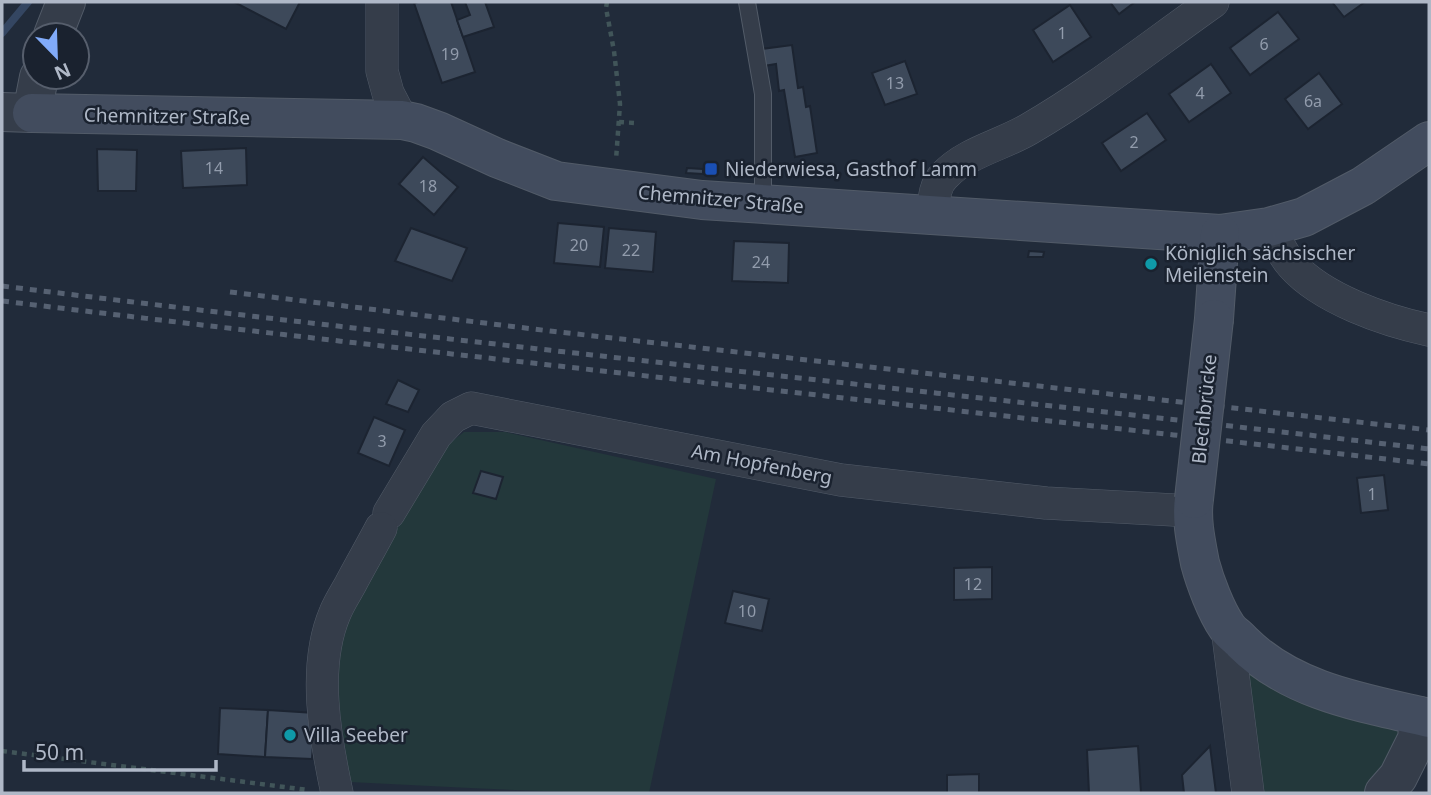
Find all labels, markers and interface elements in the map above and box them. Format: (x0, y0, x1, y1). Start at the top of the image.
north arrow (21, 21, 91, 91)
house number: 1 (1057, 22, 1067, 44)
house number: 6 (1259, 33, 1269, 55)
house number: 19 (441, 43, 459, 65)
text: N (50, 57, 75, 87)
house number: 13 (886, 72, 904, 94)
house number: 4 (1195, 82, 1205, 104)
house number: 6a (1304, 90, 1322, 112)
street label: Chemnitzer Straße (84, 102, 250, 130)
house number: 2 (1129, 131, 1139, 153)
place label: Niederwiesa, Gasthof Lamm (725, 156, 977, 182)
house number: 14 (205, 157, 223, 179)
marker: Niederwiesa, Gasthof Lamm (703, 161, 719, 177)
house number: 18 (419, 175, 437, 197)
street label: Chemnitzer Straße (637, 179, 805, 219)
house number: 20 (570, 234, 588, 256)
house number: 22 (622, 239, 640, 261)
place label: Königlich sächsischer Meilenstein (1165, 240, 1355, 288)
house number: 24 (752, 251, 770, 273)
marker: Königlich sächsischer Meilenstein (1143, 256, 1159, 272)
street label: Blechbrücke (1185, 353, 1223, 465)
house number: 3 (377, 430, 387, 452)
street label: Am Hopfenberg (689, 438, 835, 490)
house number: 1 (1367, 483, 1377, 505)
house number: 12 (964, 573, 982, 595)
house number: 10 (738, 600, 756, 622)
place label: Villa Seeber (304, 722, 408, 748)
marker: Villa Seeber (282, 727, 298, 743)
scale bar (24, 728, 217, 772)
text: 50 m (35, 738, 84, 766)

